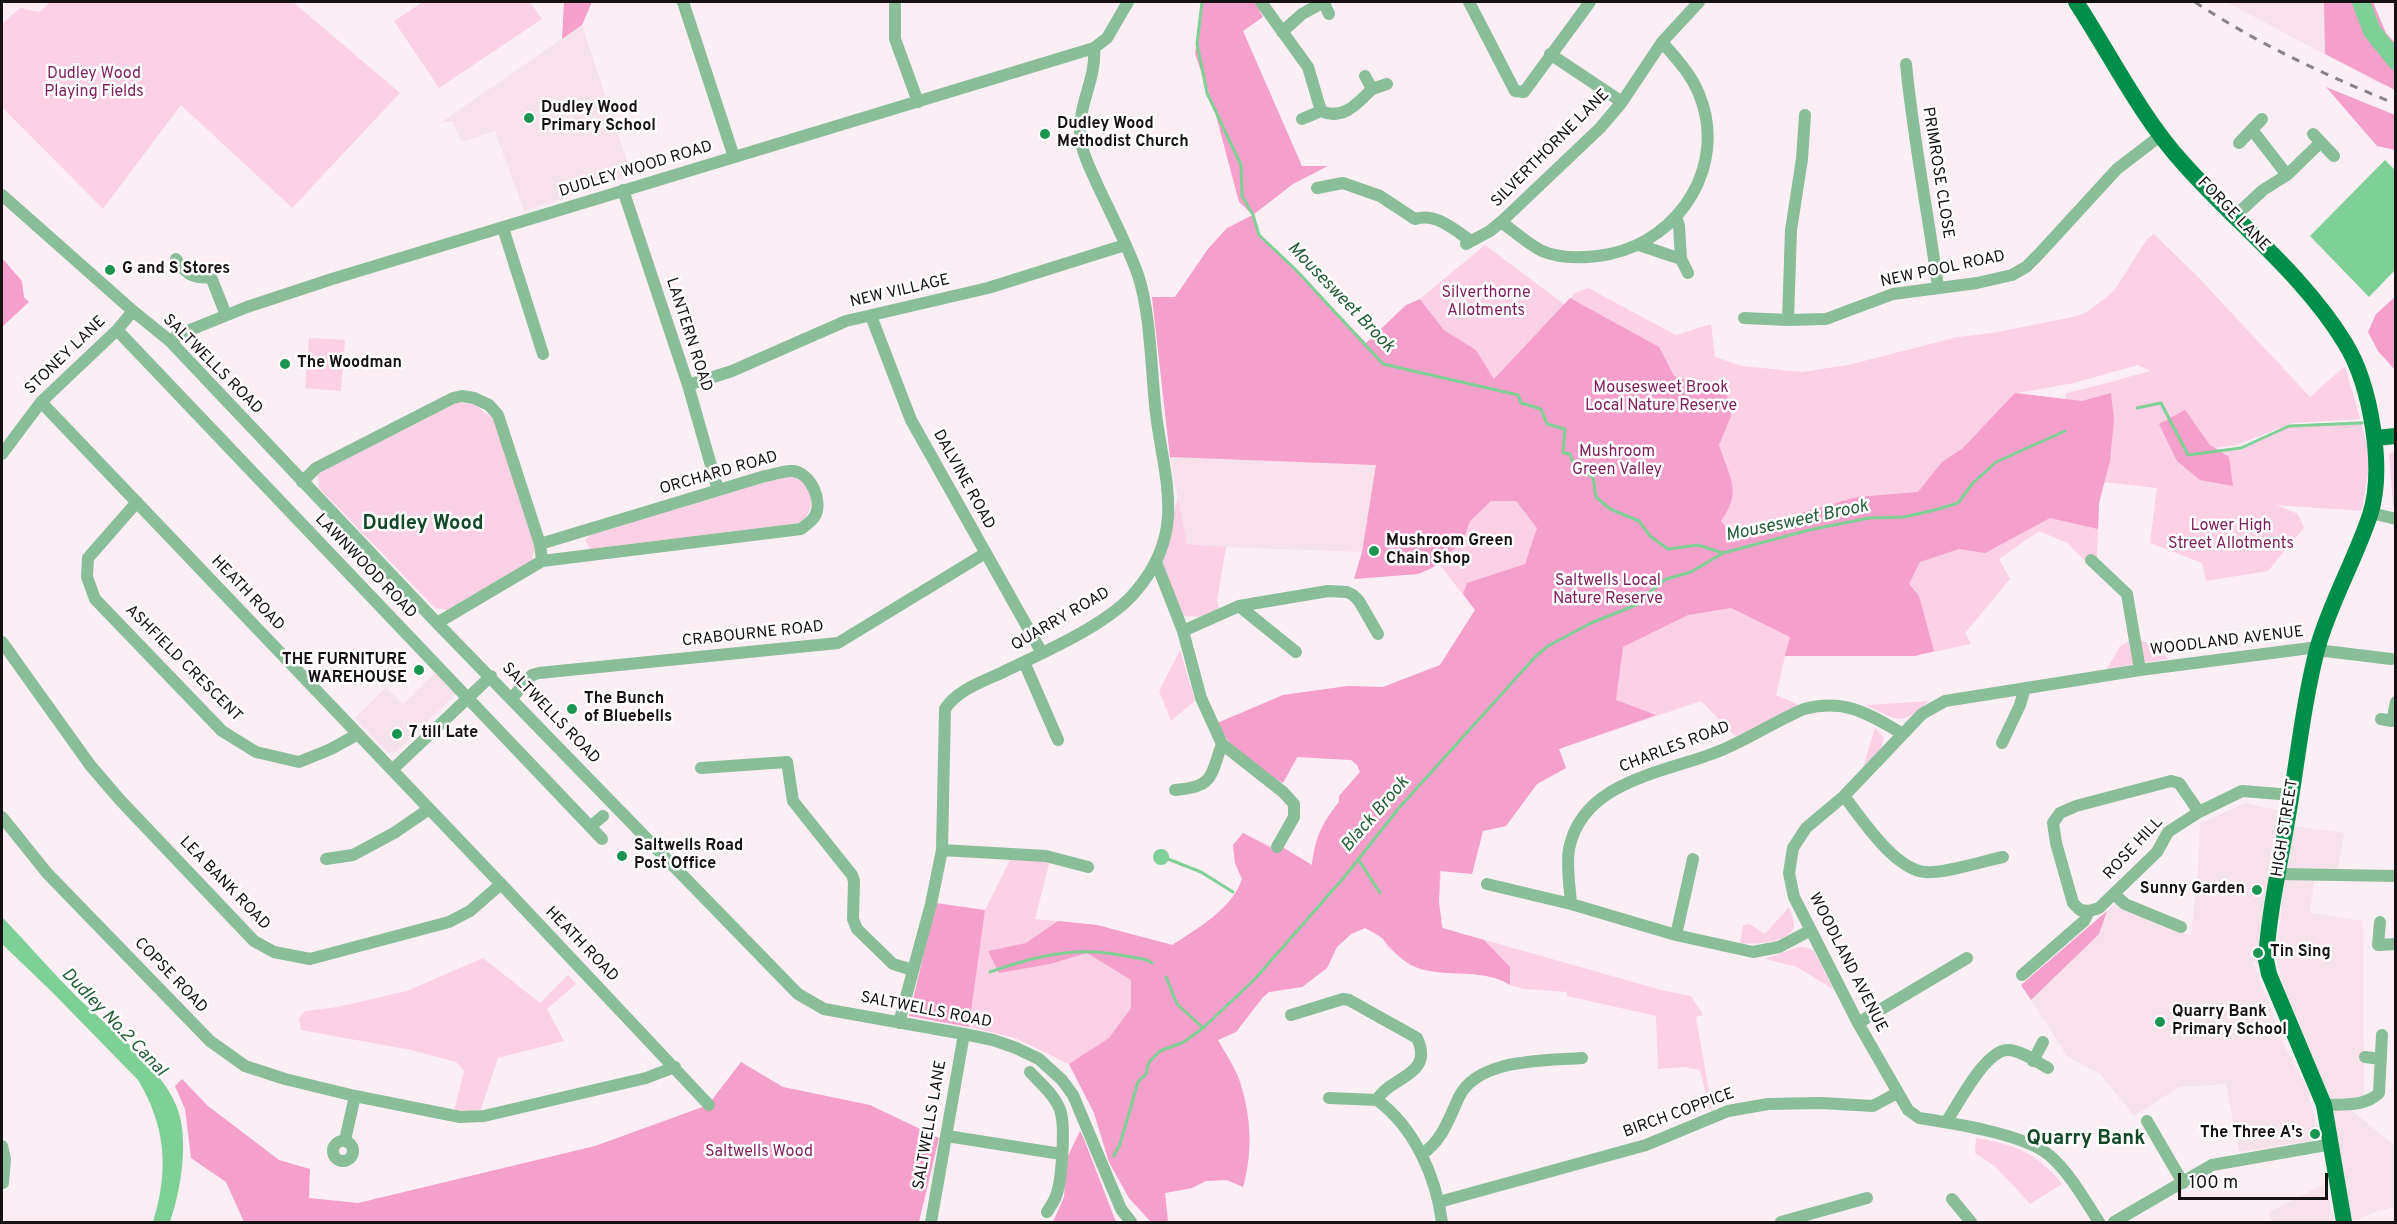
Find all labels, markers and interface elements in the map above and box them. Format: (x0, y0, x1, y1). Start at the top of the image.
park label: Dudley Wood Playing Fields (44, 65, 144, 103)
street label: SILVERTHORNE LANE (1488, 86, 1614, 212)
place label: Dudley Wood Primary School (541, 99, 656, 137)
street label: PRIMROSE CLOSE (1917, 106, 1957, 240)
marker: Dudley Wood Primary School (522, 111, 536, 125)
place label: Dudley Wood Methodist Church (1057, 115, 1189, 153)
marker: Dudley Wood Methodist Church (1038, 127, 1052, 141)
street label: DUDLEY WOOD ROAD (557, 137, 715, 203)
street label: FORGE LANE (2193, 174, 2273, 256)
water label: Mousesweet Brook (1282, 238, 1398, 358)
street label: NEW POOL ROAD (1879, 247, 2007, 293)
place label: G and S Stores (122, 260, 230, 280)
marker: G and S Stores (103, 263, 117, 277)
street label: NEW VILLAGE (848, 271, 952, 313)
street label: LANTERN ROAD (661, 276, 715, 394)
park label: Silverthorne Allotments (1441, 284, 1531, 322)
street label: SALTWELLS ROAD (158, 311, 266, 419)
street label: STONEY LANE (22, 313, 110, 399)
place label: The Woodman (297, 354, 402, 374)
marker: The Woodman (278, 357, 292, 371)
park label: Mousesweet Brook Local Nature Reserve (1585, 379, 1737, 417)
street label: DALVINE ROAD (928, 427, 998, 533)
park label: Mushroom Green Valley (1572, 443, 1662, 481)
street label: ORCHARD ROAD (658, 448, 780, 500)
water label: Mousesweet Brook (1724, 496, 1870, 548)
street label: LAWNWOOD ROAD (310, 511, 420, 623)
district label: Dudley Wood (363, 513, 483, 537)
park label: Lower High Street Allotments (2168, 517, 2294, 555)
place label: Mushroom Green Chain Shop (1386, 532, 1513, 570)
marker: Mushroom Green Chain Shop (1367, 544, 1381, 558)
street label: HEATH ROAD (206, 552, 288, 636)
park label: Saltwells Local Nature Reserve (1553, 572, 1663, 610)
street label: QUARRY ROAD (1008, 584, 1114, 656)
street label: ASHFIELD CRESCENT (120, 601, 246, 727)
street label: CRABOURNE ROAD (681, 618, 825, 652)
street label: WOODLAND AVENUE (2149, 623, 2305, 661)
place label: THE FURNITURE WAREHOUSE (282, 651, 407, 689)
street label: SALTWELLS ROAD (497, 659, 603, 769)
marker: THE FURNITURE WAREHOUSE (412, 663, 426, 677)
place label: The Bunch of Bluebells (584, 690, 672, 728)
marker: The Bunch of Bluebells (565, 702, 579, 716)
street label: CHARLES ROAD (1617, 718, 1733, 778)
place label: 7 till Late (409, 724, 478, 744)
marker: 7 till Late (390, 727, 404, 741)
water label: Black Brook (1337, 773, 1415, 857)
street label: HIGH STREET (2269, 778, 2303, 878)
street label: ROSE HILL (2100, 814, 2168, 884)
street label: LEA BANK ROAD (175, 833, 273, 935)
place label: Saltwells Road Post Office (634, 837, 743, 875)
marker: Saltwells Road Post Office (615, 849, 629, 863)
place label: Sunny Garden (2140, 880, 2245, 900)
marker: Sunny Garden (2250, 883, 2264, 897)
street label: WOODLAND AVENUE (1803, 890, 1891, 1036)
street label: HEATH ROAD (540, 903, 622, 987)
street label: COPSE ROAD (129, 934, 211, 1018)
place label: Tin Sing (2270, 943, 2331, 963)
marker: Tin Sing (2251, 946, 2265, 960)
water label: Dudley No.2 Canal (56, 964, 170, 1082)
street label: SALTWELLS ROAD (859, 989, 993, 1033)
place label: Quarry Bank Primary School (2172, 1003, 2287, 1041)
marker: Quarry Bank Primary School (2153, 1015, 2167, 1029)
street label: SALTWELLS LANE (910, 1059, 952, 1191)
street label: BIRCH COPPICE (1621, 1085, 1737, 1143)
place label: The Three A's (2200, 1124, 2303, 1144)
marker: The Three A's (2308, 1127, 2322, 1141)
district label: Quarry Bank (2027, 1128, 2145, 1152)
park label: Saltwells Wood (705, 1143, 813, 1163)
scale bar (2181, 1161, 2331, 1199)
text: 100 m (2189, 1172, 2238, 1195)

